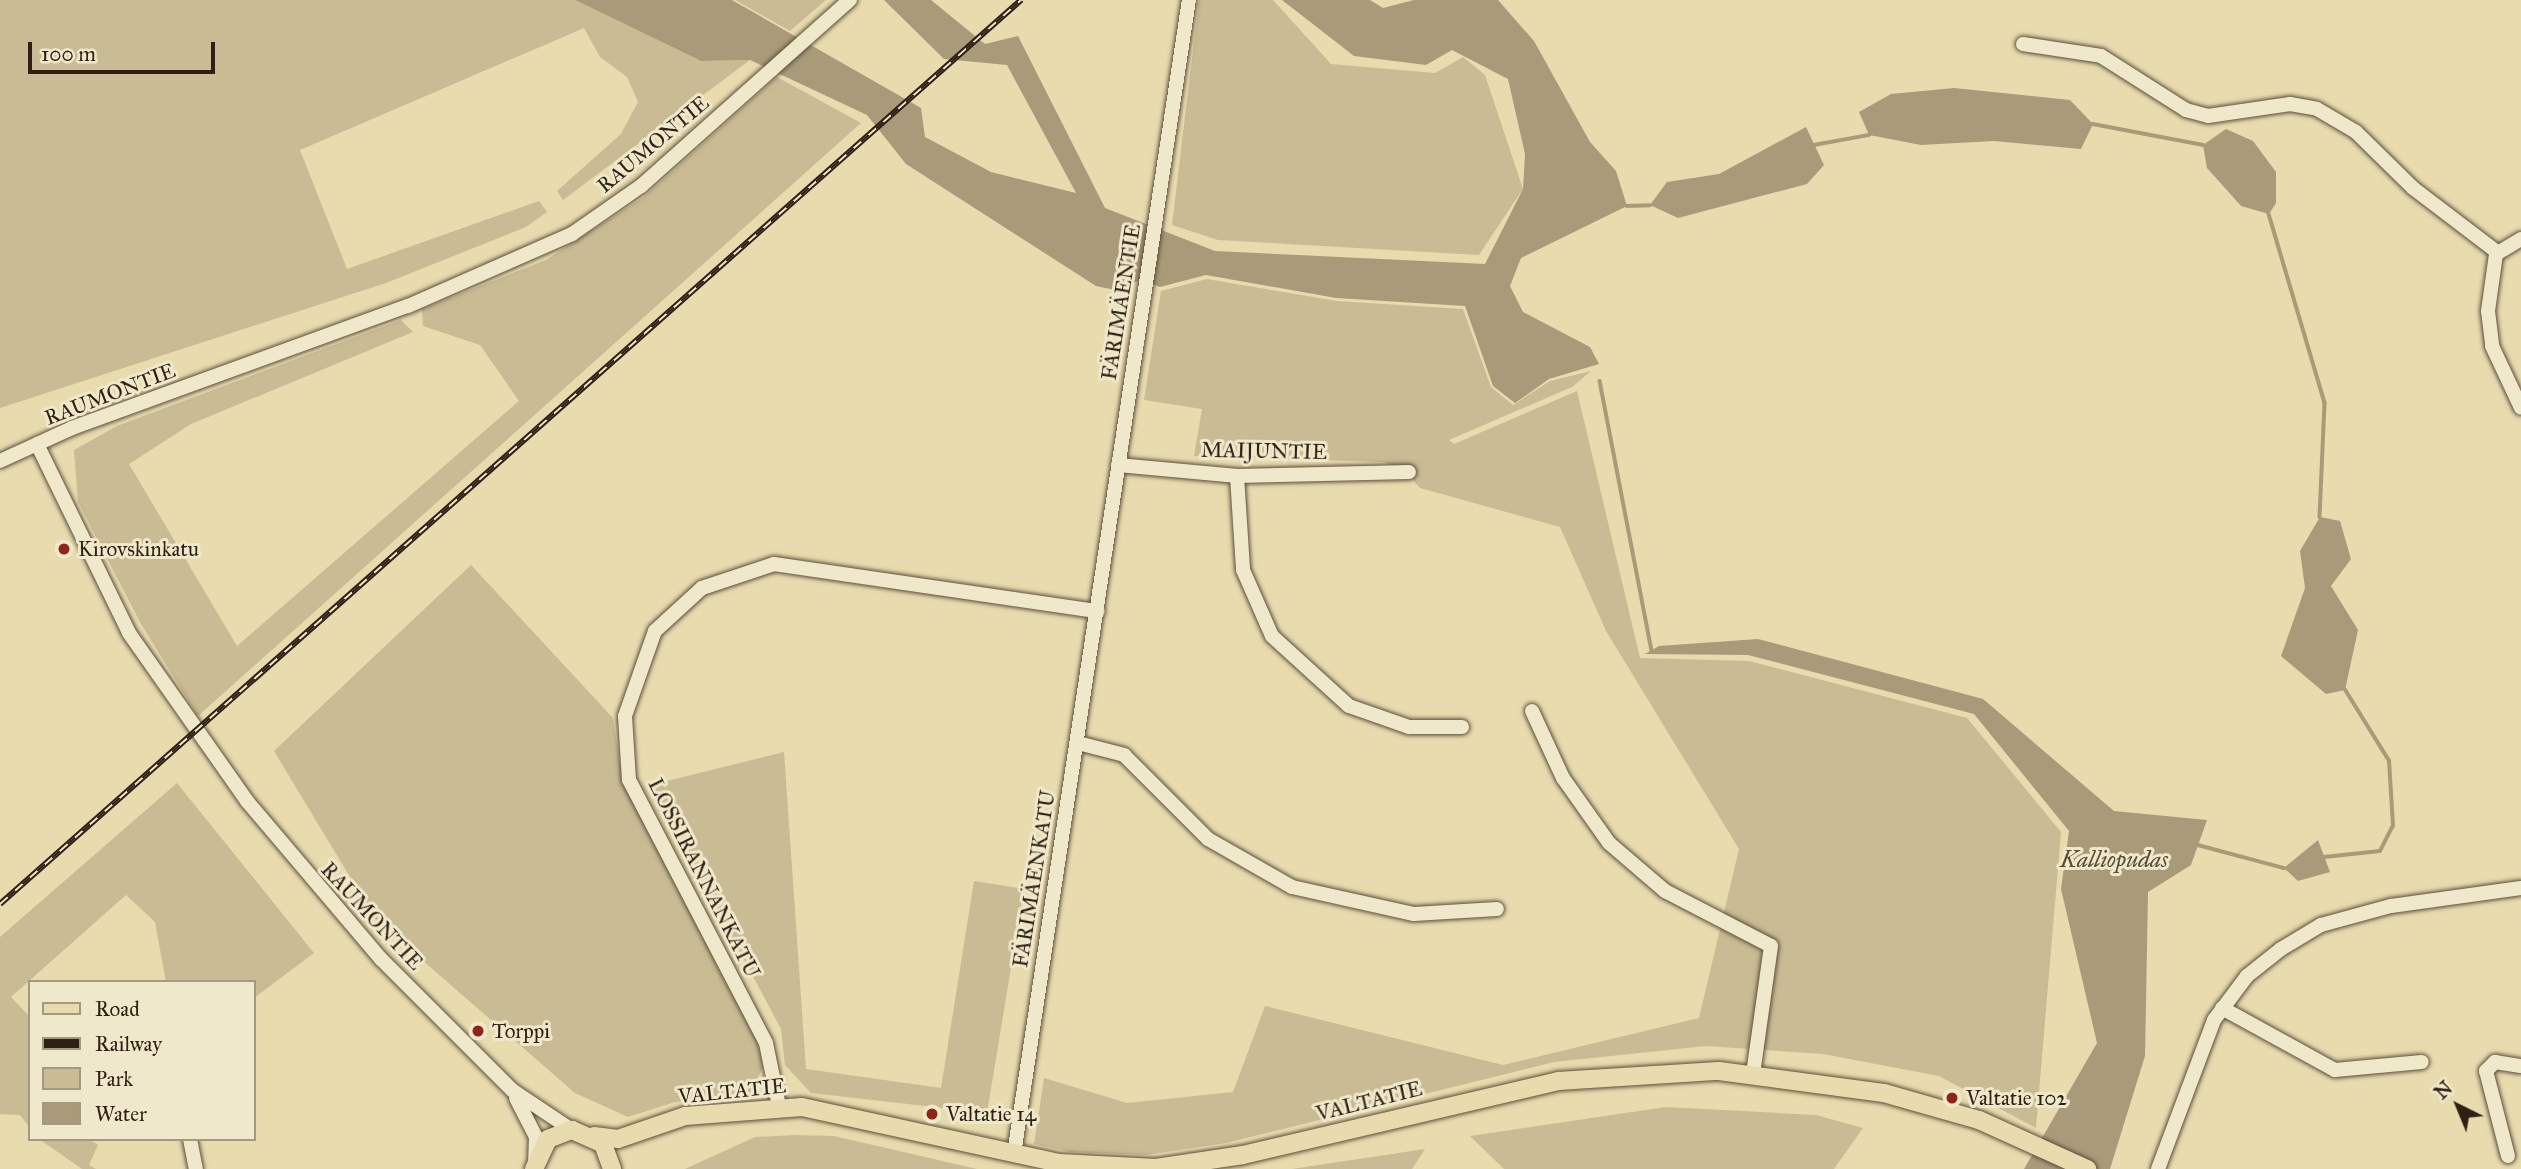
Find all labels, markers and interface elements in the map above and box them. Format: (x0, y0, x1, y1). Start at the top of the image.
scale bar (32, 28, 219, 72)
text: 100 m (41, 41, 96, 67)
street label: RAUMONTIE (592, 90, 714, 198)
street label: FÄRIMÄENTIE (1096, 222, 1146, 382)
street label: RAUMONTIE (41, 358, 179, 430)
street label: MAIJUNTIE (1201, 437, 1327, 465)
place label: Kirovskinkatu (78, 536, 199, 562)
marker: Kirovskinkatu (56, 541, 72, 557)
street label: LOSSIRANNANKATU (643, 774, 765, 982)
street label: FÄRIMÄENKATU (1008, 789, 1060, 969)
water label: Kalliopudas (2060, 845, 2168, 873)
street label: RAUMONTIE (316, 857, 428, 975)
legend (28, 980, 256, 1141)
text: Road (95, 996, 140, 1022)
place label: Torppi (492, 1018, 550, 1044)
marker: Torppi (470, 1023, 486, 1039)
text: Railway (95, 1031, 162, 1057)
text: Park (95, 1066, 133, 1092)
north arrow (2423, 1071, 2493, 1141)
street label: VALTATIE (677, 1073, 787, 1109)
street label: VALTATIE (1313, 1076, 1425, 1126)
text: N (2430, 1076, 2457, 1104)
place label: Valtatie 102 (1966, 1085, 2067, 1111)
marker: Valtatie 102 (1944, 1090, 1960, 1106)
text: Water (95, 1101, 147, 1127)
place label: Valtatie 14 (946, 1101, 1036, 1127)
marker: Valtatie 14 (924, 1106, 940, 1122)

